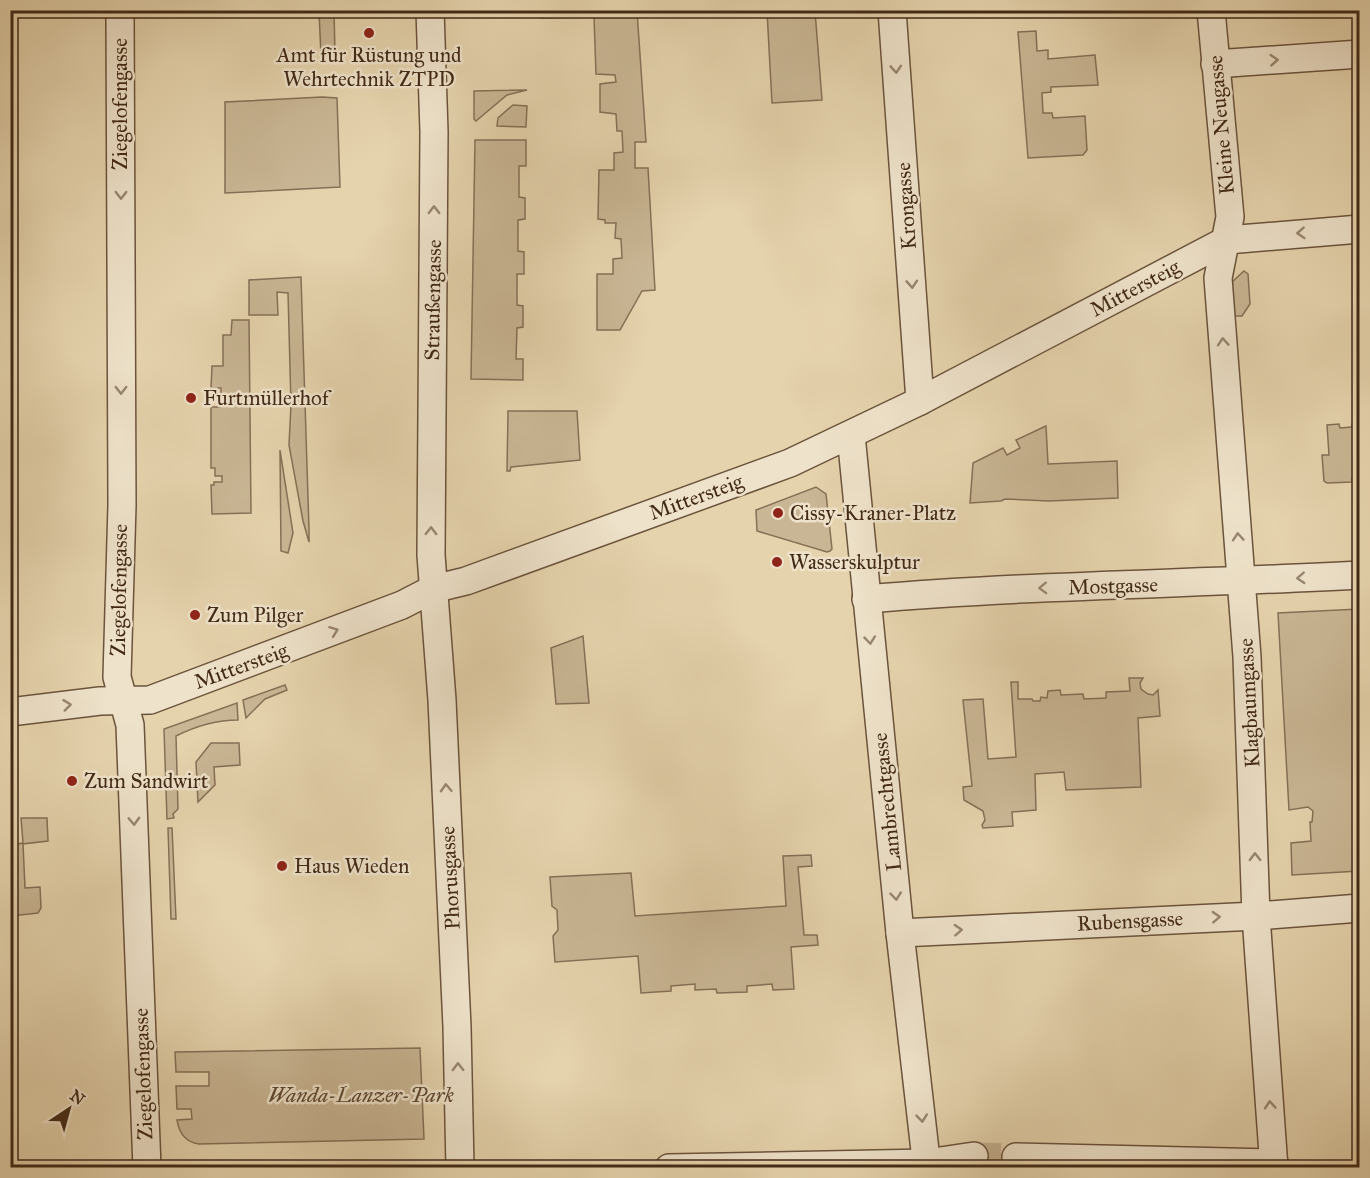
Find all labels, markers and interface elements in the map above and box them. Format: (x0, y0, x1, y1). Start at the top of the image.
marker: Amt für Rüstung und Wehrtechnik ZTPD (362, 26, 376, 40)
street label: Ziegelofengasse (107, 38, 133, 170)
place label: Amt für Rüstung und Wehrtechnik ZTPD (275, 42, 462, 92)
one-way arrow (1269, 53, 1278, 66)
street label: Kleine Neugasse (1202, 54, 1240, 196)
one-way arrow (889, 64, 902, 73)
street label: Krongasse (890, 161, 922, 251)
one-way arrow (115, 190, 127, 199)
one-way arrow (428, 206, 440, 215)
one-way arrow (1297, 226, 1306, 239)
street label: Straußengasse (419, 239, 447, 361)
street label: Mittersteig (1086, 253, 1185, 323)
one-way arrow (905, 280, 918, 289)
one-way arrow (1217, 338, 1230, 347)
one-way arrow (115, 385, 127, 394)
place label: Furtmüllerhof (203, 385, 332, 411)
marker: Furtmüllerhof (184, 391, 198, 405)
street label: Mittersteig (645, 468, 747, 526)
place label: Cissy-Kraner-Platz (790, 500, 956, 526)
marker: Cissy-Kraner-Platz (771, 506, 785, 520)
street label: Ziegelofengasse (105, 524, 133, 656)
one-way arrow (425, 527, 437, 536)
one-way arrow (1232, 532, 1245, 541)
place label: Wasserskulptur (789, 549, 920, 575)
marker: Wasserskulptur (770, 555, 784, 569)
street label: Mostgasse (1068, 571, 1159, 601)
one-way arrow (1297, 572, 1306, 585)
one-way arrow (1039, 582, 1048, 594)
place label: Zum Pilger (207, 602, 303, 628)
marker: Zum Pilger (188, 608, 202, 622)
one-way arrow (328, 626, 339, 638)
one-way arrow (863, 635, 876, 644)
street label: Mittersteig (190, 637, 292, 695)
street label: Klagbaumgasse (1233, 637, 1265, 769)
one-way arrow (62, 700, 71, 712)
street label: Lambrechtgasse (867, 731, 907, 873)
place label: Zum Sandwirt (84, 768, 209, 794)
marker: Zum Sandwirt (65, 774, 79, 788)
one-way arrow (439, 784, 452, 793)
one-way arrow (128, 817, 140, 826)
street label: Phorusgasse (434, 825, 466, 931)
place label: Haus Wieden (294, 853, 409, 879)
one-way arrow (1249, 853, 1262, 862)
marker: Haus Wieden (275, 859, 289, 873)
one-way arrow (889, 892, 902, 901)
street label: Rubensgasse (1076, 905, 1184, 937)
one-way arrow (1212, 911, 1221, 924)
one-way arrow (954, 923, 963, 936)
street label: Ziegelofengasse (128, 1007, 158, 1140)
one-way arrow (452, 1063, 465, 1072)
north arrow (39, 1079, 99, 1139)
park label: Wanda-Lanzer-Park (268, 1082, 454, 1108)
text: N (66, 1086, 89, 1109)
one-way arrow (1264, 1101, 1277, 1110)
one-way arrow (916, 1114, 928, 1123)

